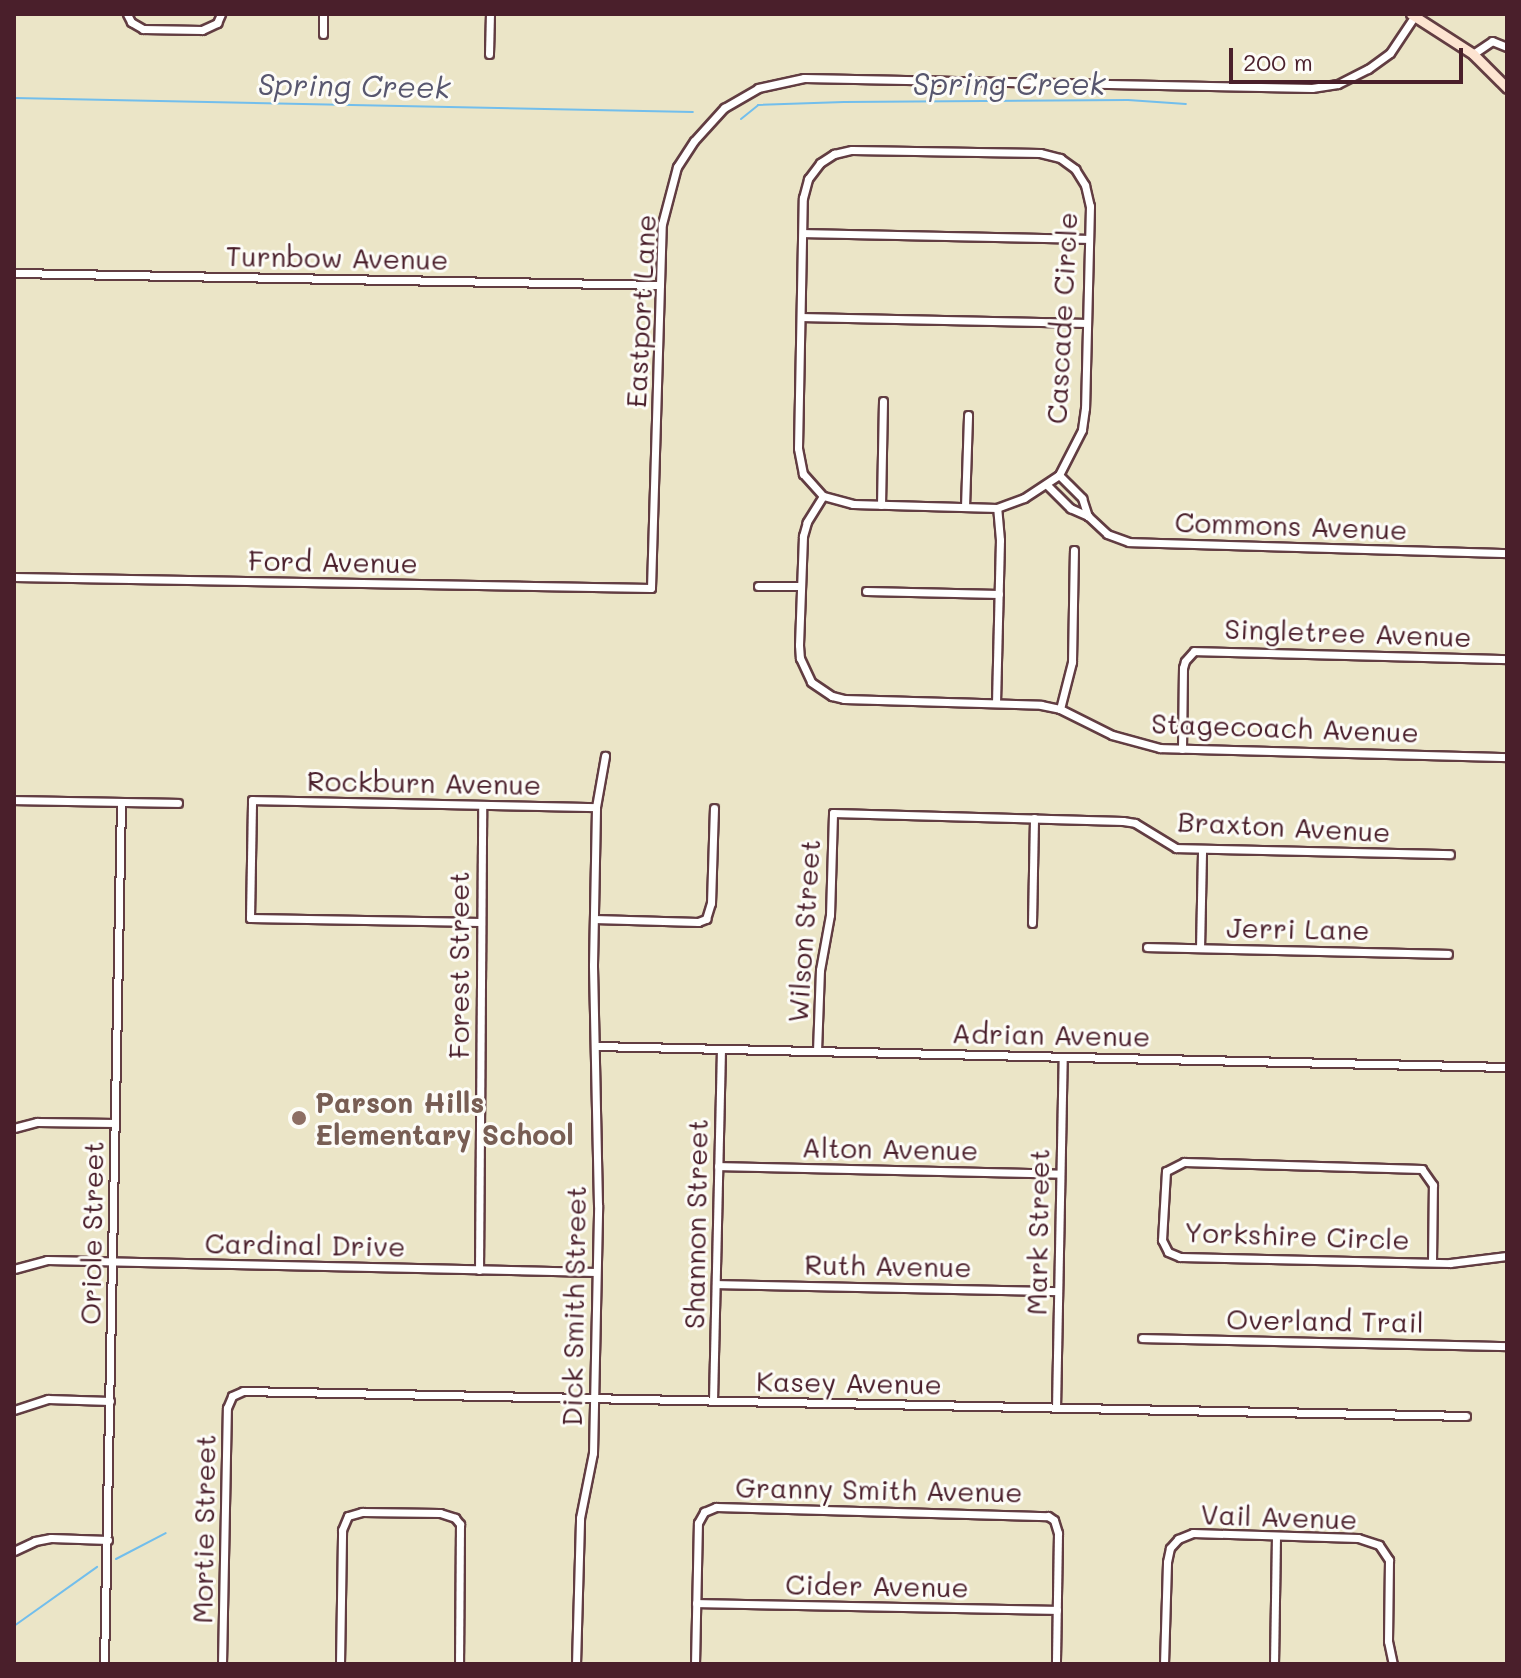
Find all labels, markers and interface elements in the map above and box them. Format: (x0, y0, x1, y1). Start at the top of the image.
scale bar (1233, 32, 1467, 82)
text: 200 m (1243, 46, 1313, 77)
water label: Spring Creek (257, 65, 451, 105)
water label: Spring Creek (913, 65, 1105, 101)
street label: Cascade Circle (1039, 211, 1083, 425)
street label: Eastport Lane (618, 213, 662, 409)
street label: Turnbow Avenue (225, 238, 449, 276)
street label: Commons Avenue (1174, 504, 1408, 546)
street label: Ford Avenue (248, 543, 418, 579)
street label: Singletree Avenue (1224, 611, 1472, 653)
street label: Stagecoach Avenue (1151, 706, 1419, 748)
street label: Rockburn Avenue (307, 763, 541, 801)
street label: Braxton Avenue (1177, 804, 1391, 848)
street label: Wilson Street (780, 838, 826, 1024)
street label: Forest Street (441, 871, 475, 1059)
street label: Jerri Lane (1226, 910, 1370, 946)
street label: Adrian Avenue (951, 1015, 1151, 1053)
place label: Parson Hills Elementary School (315, 1085, 574, 1151)
marker: Parson Hills Elementary School (290, 1109, 308, 1127)
street label: Shannon Street (676, 1119, 714, 1329)
street label: Alton Avenue (801, 1130, 979, 1166)
street label: Oriole Street (73, 1141, 109, 1325)
street label: Mark Street (1019, 1148, 1055, 1316)
street label: Dick Smith Street (554, 1185, 592, 1427)
street label: Yorkshire Circle (1184, 1214, 1410, 1256)
street label: Cardinal Drive (204, 1225, 406, 1263)
street label: Ruth Avenue (804, 1247, 972, 1283)
street label: Overland Trail (1226, 1301, 1424, 1339)
street label: Kasey Avenue (756, 1364, 942, 1400)
street label: Mortie Street (185, 1434, 221, 1624)
street label: Granny Smith Avenue (735, 1470, 1023, 1508)
street label: Vail Avenue (1200, 1496, 1358, 1536)
street label: Cider Avenue (785, 1567, 969, 1603)

